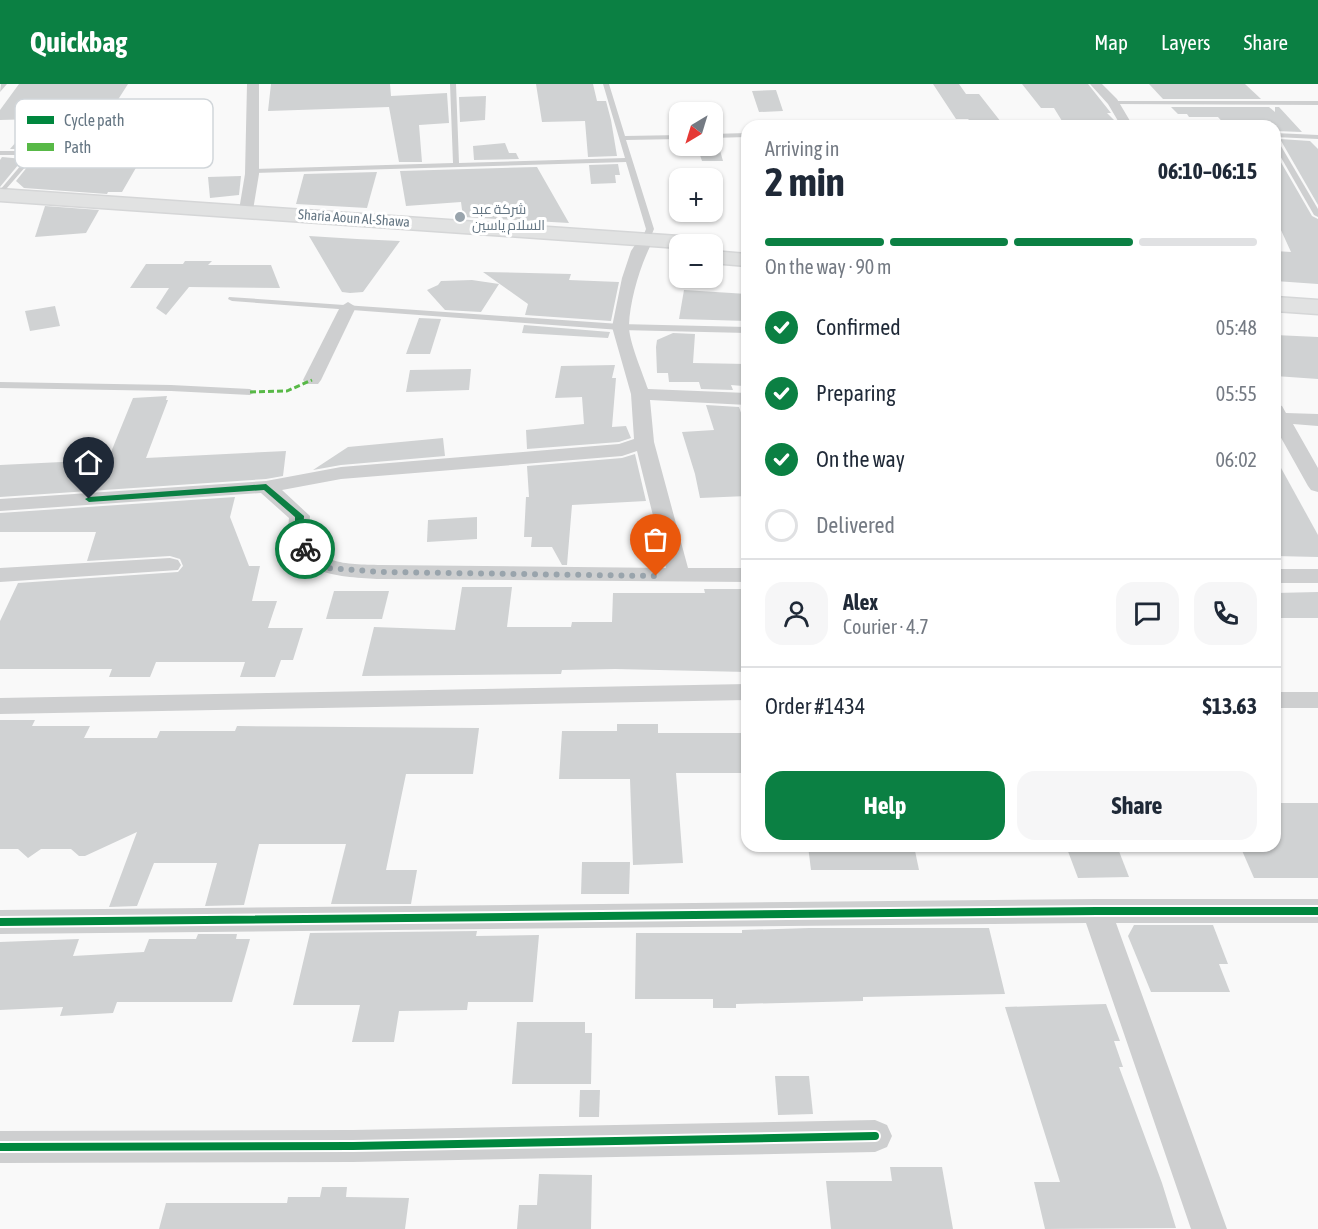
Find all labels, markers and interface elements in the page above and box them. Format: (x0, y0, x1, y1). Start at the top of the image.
text: Quickbag (30, 26, 127, 58)
text: Map (1094, 30, 1128, 54)
text: Layers (1161, 30, 1211, 54)
text: Share (1244, 30, 1288, 54)
legend (15, 99, 213, 168)
north arrow (669, 102, 723, 156)
map controls (669, 102, 723, 288)
text: Cycle path (64, 111, 124, 130)
text: Arriving in (765, 137, 839, 160)
text: Path (64, 138, 91, 156)
text: 06:10–06:15 (1158, 158, 1257, 184)
text: 2 min (765, 160, 845, 204)
button: + (669, 168, 723, 222)
place label: شركة عبد السلام ياسين (472, 201, 545, 235)
street label: Sharia Aoun Al-Shawa (298, 206, 410, 230)
marker: شركة عبد السلام ياسين (453, 210, 467, 224)
button: − (669, 234, 723, 288)
text: On the way · 90 m (765, 255, 891, 278)
icon: check (765, 311, 798, 344)
text: Confirmed (816, 314, 901, 340)
text: 05:48 (1216, 316, 1257, 339)
icon: check (765, 377, 798, 410)
text: Preparing (816, 380, 896, 406)
text: 05:55 (1216, 382, 1257, 405)
pin (63, 437, 114, 499)
icon: check (765, 443, 798, 476)
icon: home (72, 446, 105, 479)
text: On the way (816, 446, 905, 472)
text: 06:02 (1215, 448, 1257, 471)
text: Delivered (816, 512, 895, 538)
pin (630, 514, 681, 576)
courier (275, 519, 335, 579)
icon: bag (639, 523, 672, 556)
icon: bike (289, 533, 322, 566)
button: person (765, 582, 828, 645)
button: chat (1116, 582, 1179, 645)
button: phone (1194, 582, 1257, 645)
text: Alex (843, 589, 878, 615)
text: Courier · 4.7 (843, 615, 929, 638)
text: Order #1434 (765, 693, 865, 719)
text: $13.63 (1202, 693, 1257, 719)
button: Help (765, 771, 1005, 840)
button: Share (1017, 771, 1257, 840)

